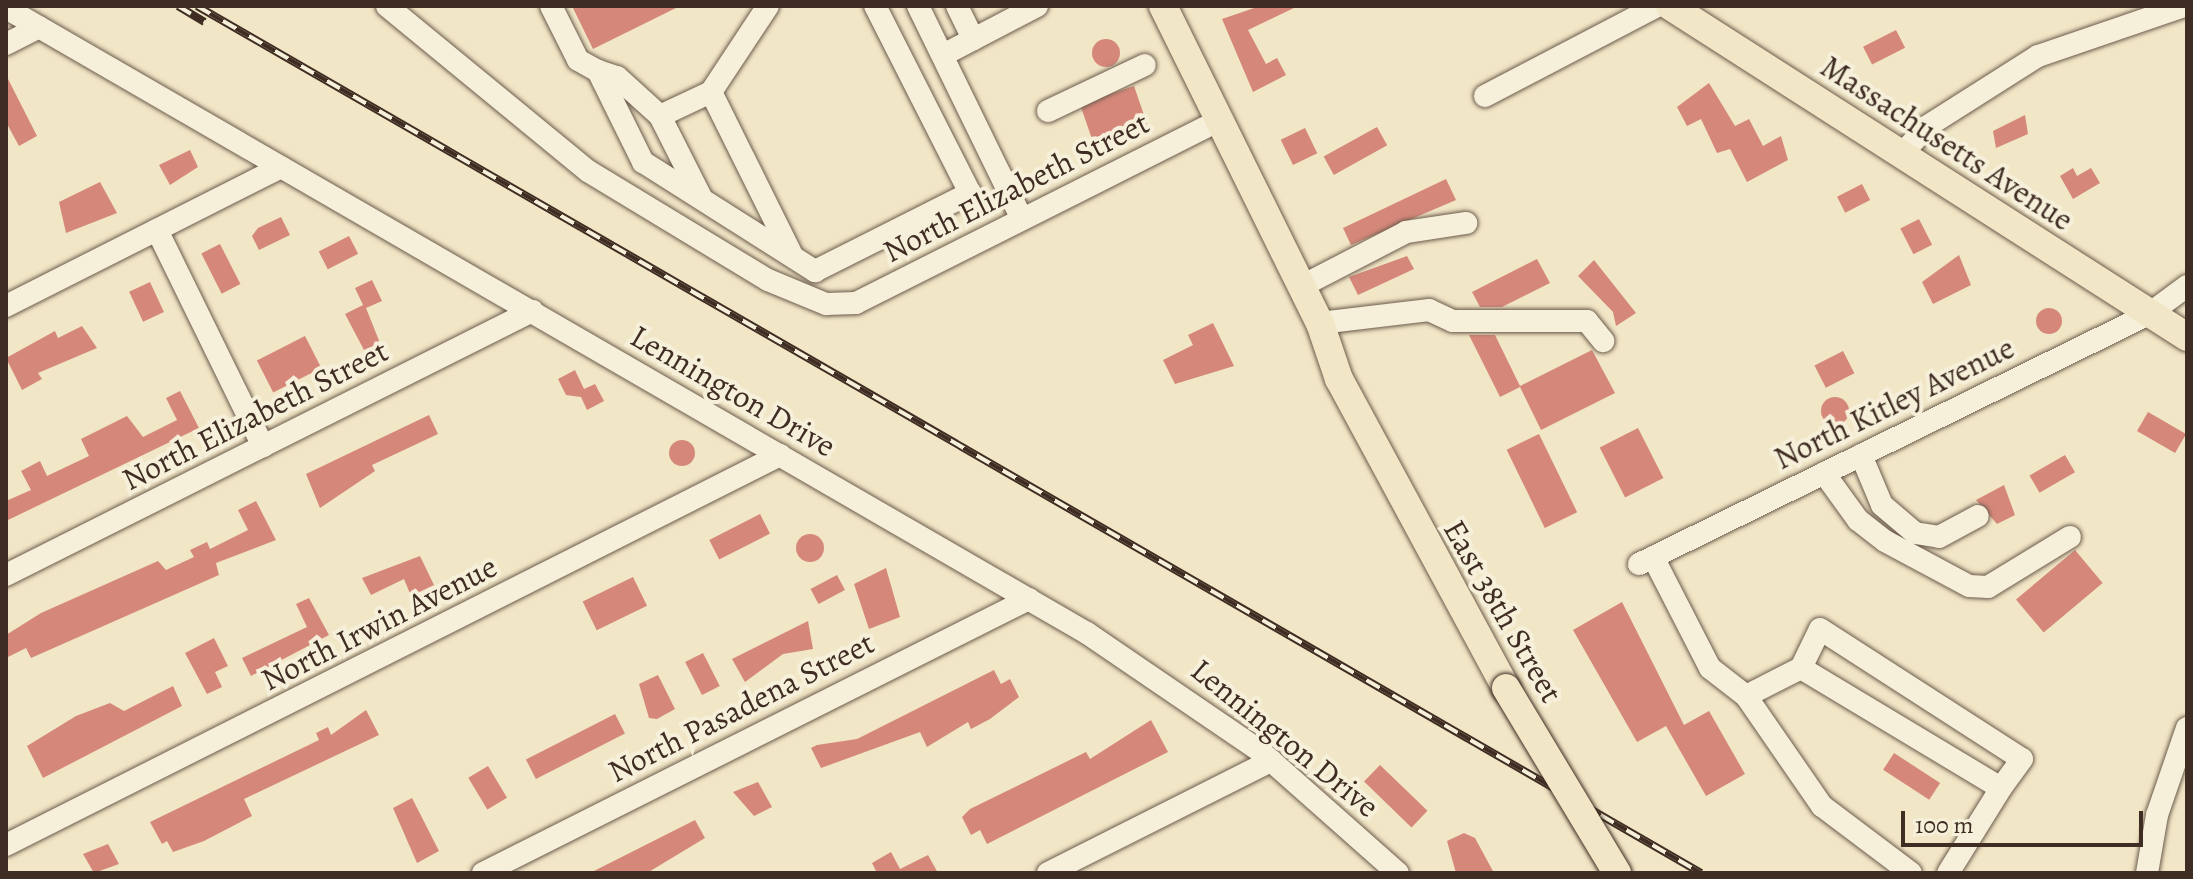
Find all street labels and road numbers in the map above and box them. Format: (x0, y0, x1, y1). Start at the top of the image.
street label: Massachusetts Avenue (1814, 47, 2080, 239)
street label: North Elizabeth Street (877, 103, 1155, 271)
street label: Lennington Drive (624, 317, 842, 465)
street label: North Kitley Avenue (1768, 328, 2020, 478)
street label: North Elizabeth Street (116, 331, 394, 499)
street label: East 38th Street (1435, 513, 1571, 709)
street label: North Irwin Avenue (255, 547, 503, 699)
street label: North Pasadena Street (602, 623, 880, 791)
street label: Lennington Drive (1183, 651, 1387, 825)

